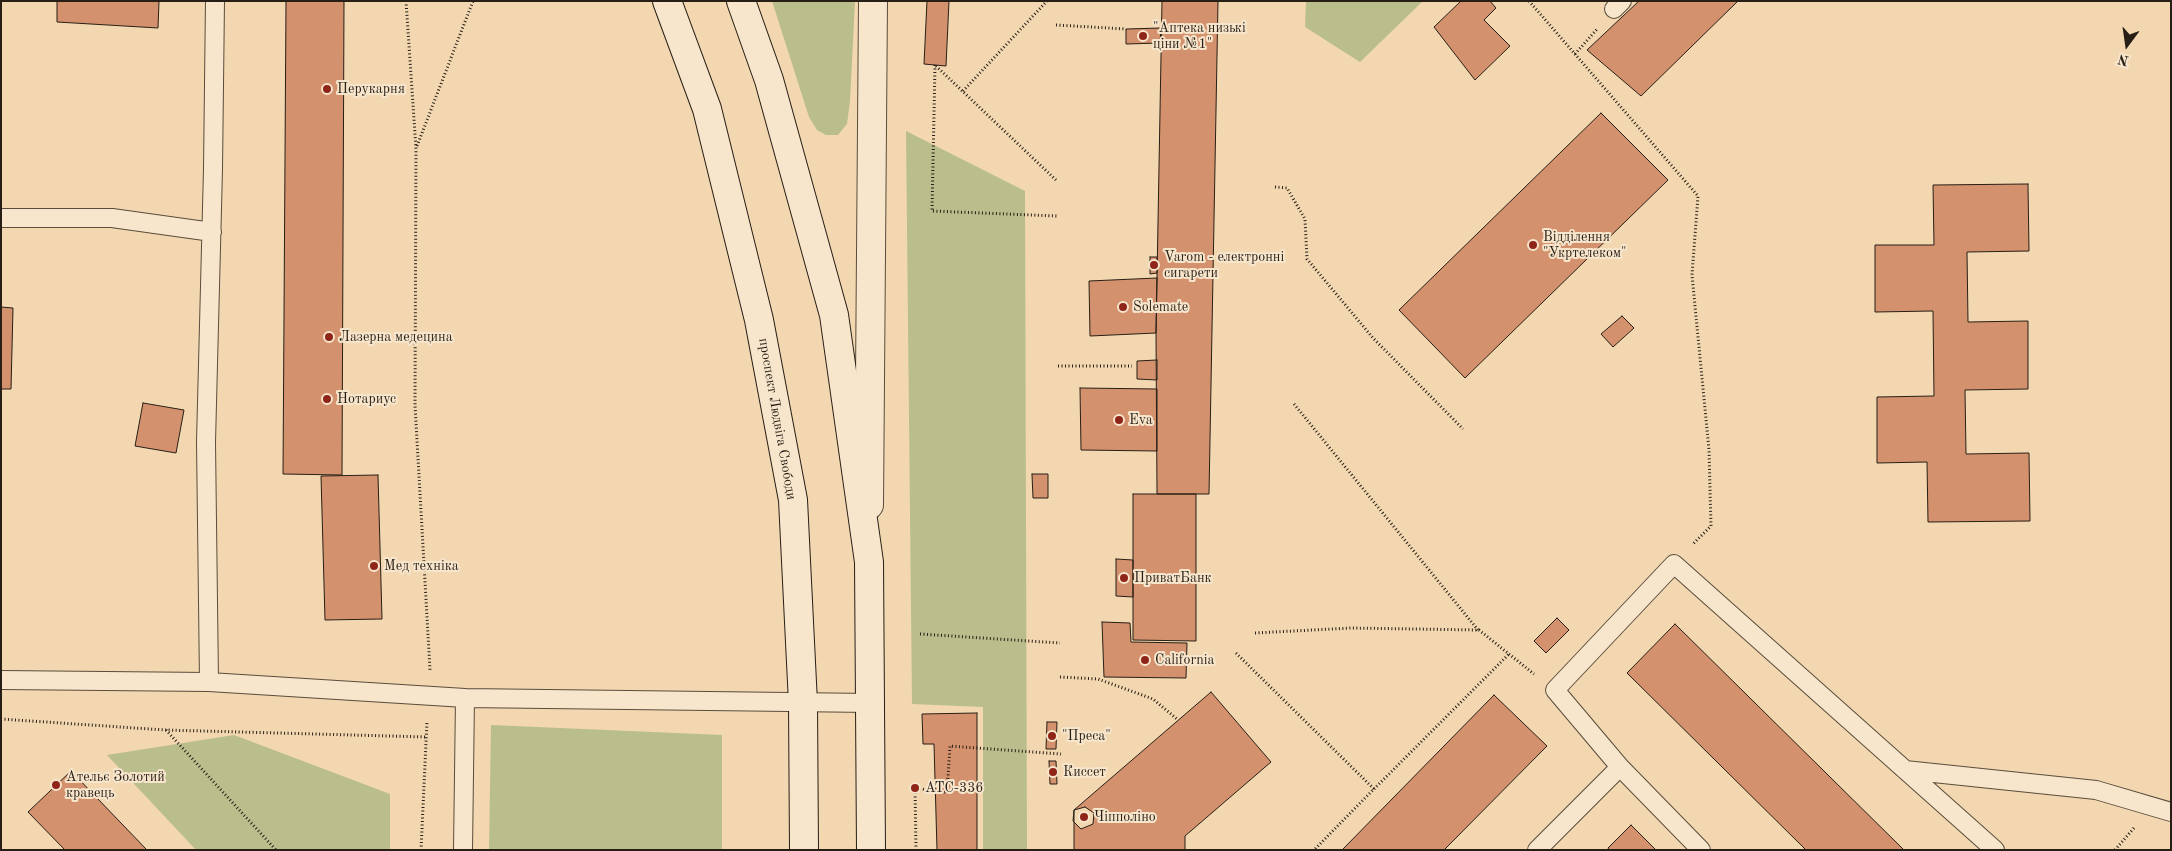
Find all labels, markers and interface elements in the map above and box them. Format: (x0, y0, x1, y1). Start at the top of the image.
place label: "Аптека низькі ціни №1" (1153, 20, 1246, 52)
north arrow (2102, 20, 2152, 70)
marker: "Аптека низькі ціни №1" (1137, 30, 1149, 42)
text: N (2116, 51, 2130, 68)
place label: Перукарня (337, 81, 405, 97)
marker: Перукарня (321, 83, 333, 95)
place label: Відділення "Укртелеком" (1543, 229, 1626, 262)
marker: Відділення "Укртелеком" (1527, 239, 1539, 251)
place label: Varom - електронні сигарети (1164, 249, 1284, 282)
marker: Varom - електронні сигарети (1148, 259, 1160, 271)
place label: Solemate (1133, 299, 1188, 315)
marker: Solemate (1117, 301, 1129, 313)
place label: Лазерна медецина (339, 329, 453, 345)
marker: Лазерна медецина (323, 331, 335, 343)
street label: проспект Людвіга Свободи (754, 337, 800, 501)
place label: Нотариус (337, 391, 396, 407)
marker: Нотариус (321, 393, 333, 405)
place label: Eva (1129, 412, 1153, 428)
marker: Eva (1113, 414, 1125, 426)
place label: Мед техніка (384, 558, 459, 574)
marker: Мед техніка (368, 560, 380, 572)
place label: ПриватБанк (1134, 570, 1212, 586)
marker: ПриватБанк (1118, 572, 1130, 584)
place label: California (1155, 652, 1214, 668)
marker: California (1139, 654, 1151, 666)
place label: "Преса" (1062, 728, 1111, 744)
marker: "Преса" (1046, 730, 1058, 742)
place label: Киссет (1063, 764, 1106, 780)
marker: Киссет (1047, 766, 1059, 778)
place label: Ательє Золотий кравець (66, 769, 165, 802)
marker: Ательє Золотий кравець (50, 779, 62, 791)
place label: АТС-336 (925, 780, 983, 796)
marker: АТС-336 (909, 782, 921, 794)
place label: Чіпполіно (1094, 809, 1156, 825)
marker: Чіпполіно (1078, 811, 1090, 823)

